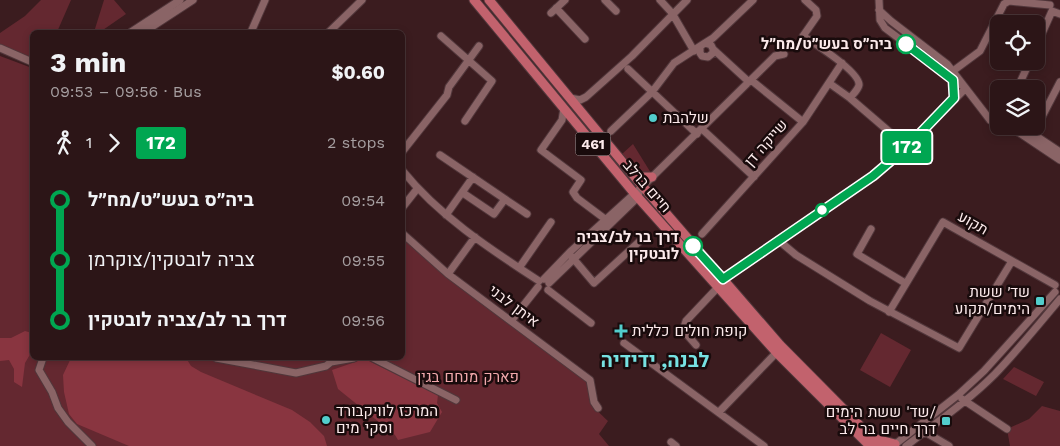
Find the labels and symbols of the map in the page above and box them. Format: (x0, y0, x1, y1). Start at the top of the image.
marker: ביה״ס בעש״ט/מח״ל (896, 34, 916, 54)
place label: ביה״ס בעש״ט/מח״ל (761, 35, 892, 53)
place label: שלהבת (663, 109, 709, 127)
marker: שלהבת (647, 112, 659, 124)
street label: שייקה דן (741, 116, 791, 170)
line badge: 172 (878, 131, 936, 163)
road number: 461 (576, 132, 610, 156)
street label: חיים ברלב (619, 156, 675, 216)
unlabelled marker (815, 203, 829, 217)
street label: תקוע (955, 207, 991, 239)
place label: דרך בר לב/צביה לובטקין (577, 228, 679, 263)
marker: דרך בר לב/צביה לובטקין (683, 236, 703, 256)
street label: איתן לבני (485, 281, 543, 331)
place label: שד׳ ששת הימים/תקוע (955, 283, 1030, 318)
marker: שד׳ ששת הימים/תקוע (1034, 295, 1046, 307)
place label: קופת חולים כללית (632, 322, 747, 340)
marker: קופת חולים כללית (614, 324, 628, 338)
district label: לבנה, ידידיה (601, 348, 710, 372)
park label: פארק מנחם בגין (417, 368, 519, 386)
place label: המרכז לוויקבורד וסקי מים (336, 402, 438, 437)
place label: שד' ששת הימים/ דרך חיים בר לב (826, 403, 936, 438)
marker: המרכז לוויקבורד וסקי מים (320, 414, 332, 426)
marker: שד' ששת הימים/ דרך חיים בר לב (940, 415, 952, 427)

